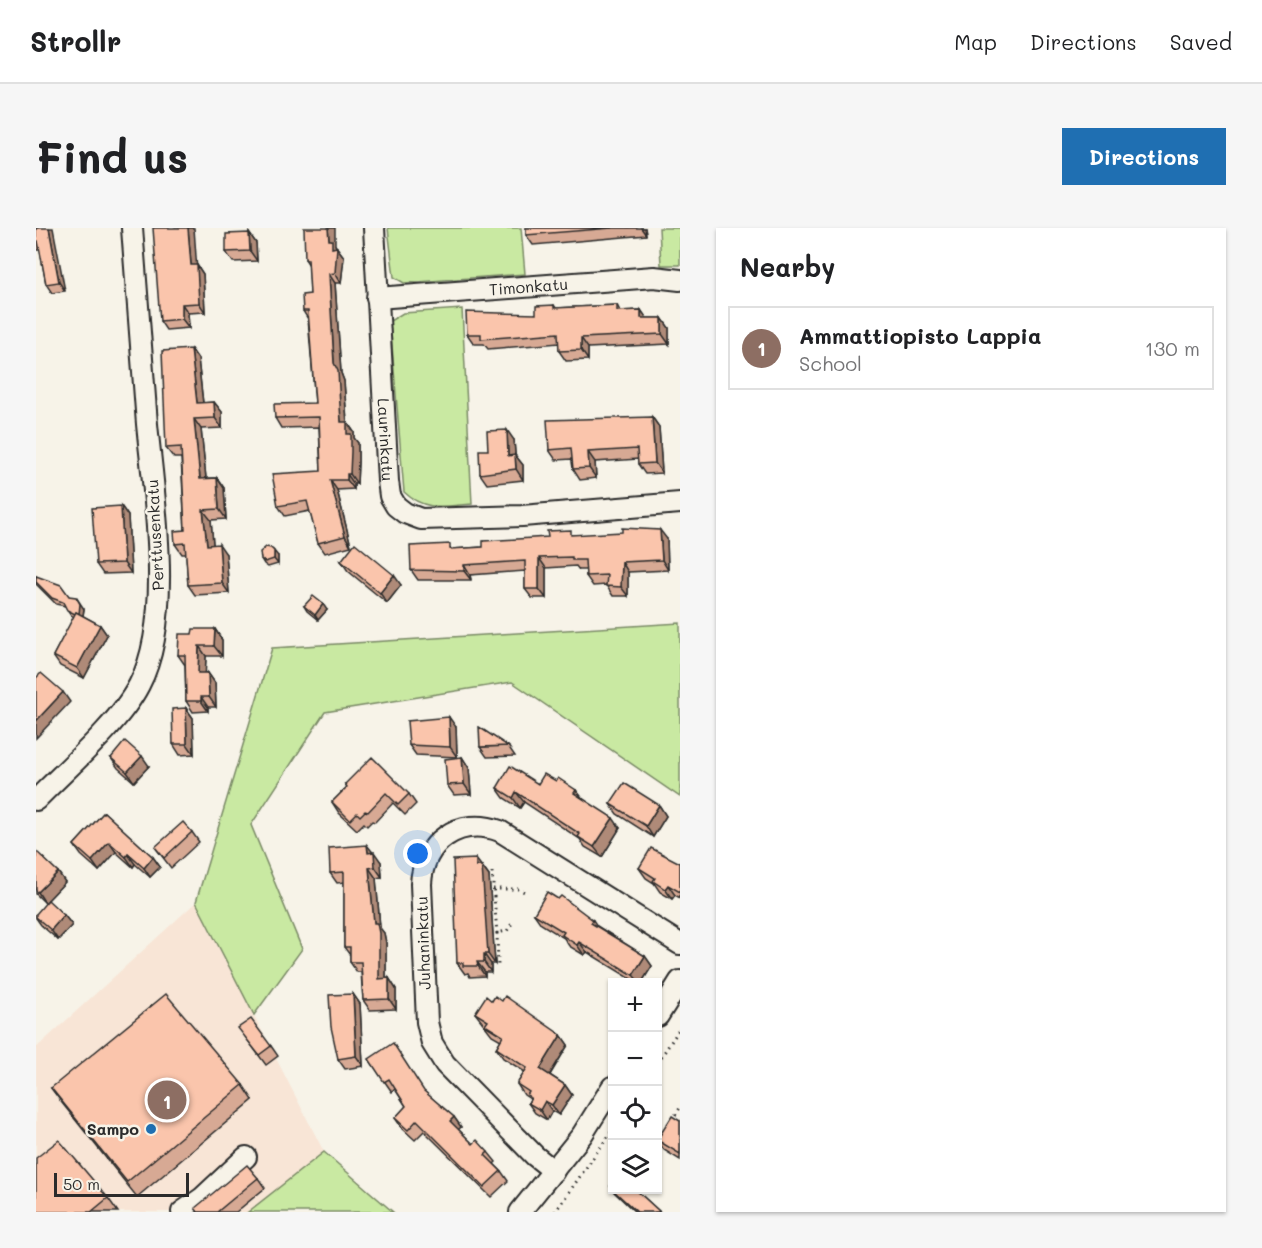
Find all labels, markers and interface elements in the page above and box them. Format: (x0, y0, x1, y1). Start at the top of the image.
text: Strollr (30, 23, 121, 59)
text: Map (954, 28, 997, 55)
text: Directions (1030, 28, 1137, 55)
text: Saved (1170, 28, 1232, 55)
button: Directions (1062, 128, 1226, 185)
text: Find us (36, 129, 188, 184)
text: Nearby (740, 250, 835, 284)
street label: Timonkatu (488, 273, 569, 299)
text: Ammattiopisto Lappia (799, 321, 1041, 350)
text: 1 (757, 335, 766, 361)
text: 130 m (1145, 335, 1200, 361)
text: School (799, 350, 862, 376)
street label: Laurinkatu (373, 397, 399, 482)
street label: Perttusenkatu (141, 479, 168, 591)
your location (403, 839, 432, 868)
street label: Juhaninkatu (410, 896, 435, 990)
map controls (608, 978, 662, 1194)
button: + (608, 978, 662, 1032)
button: − (608, 1032, 662, 1086)
pin: 1 (148, 1078, 186, 1122)
button: locate (608, 1086, 662, 1140)
place label: Sampo (87, 1118, 139, 1139)
marker: Sampo (144, 1122, 158, 1136)
button: layers (608, 1140, 662, 1194)
scale bar (54, 1170, 189, 1198)
text: 50 m (63, 1173, 100, 1194)

